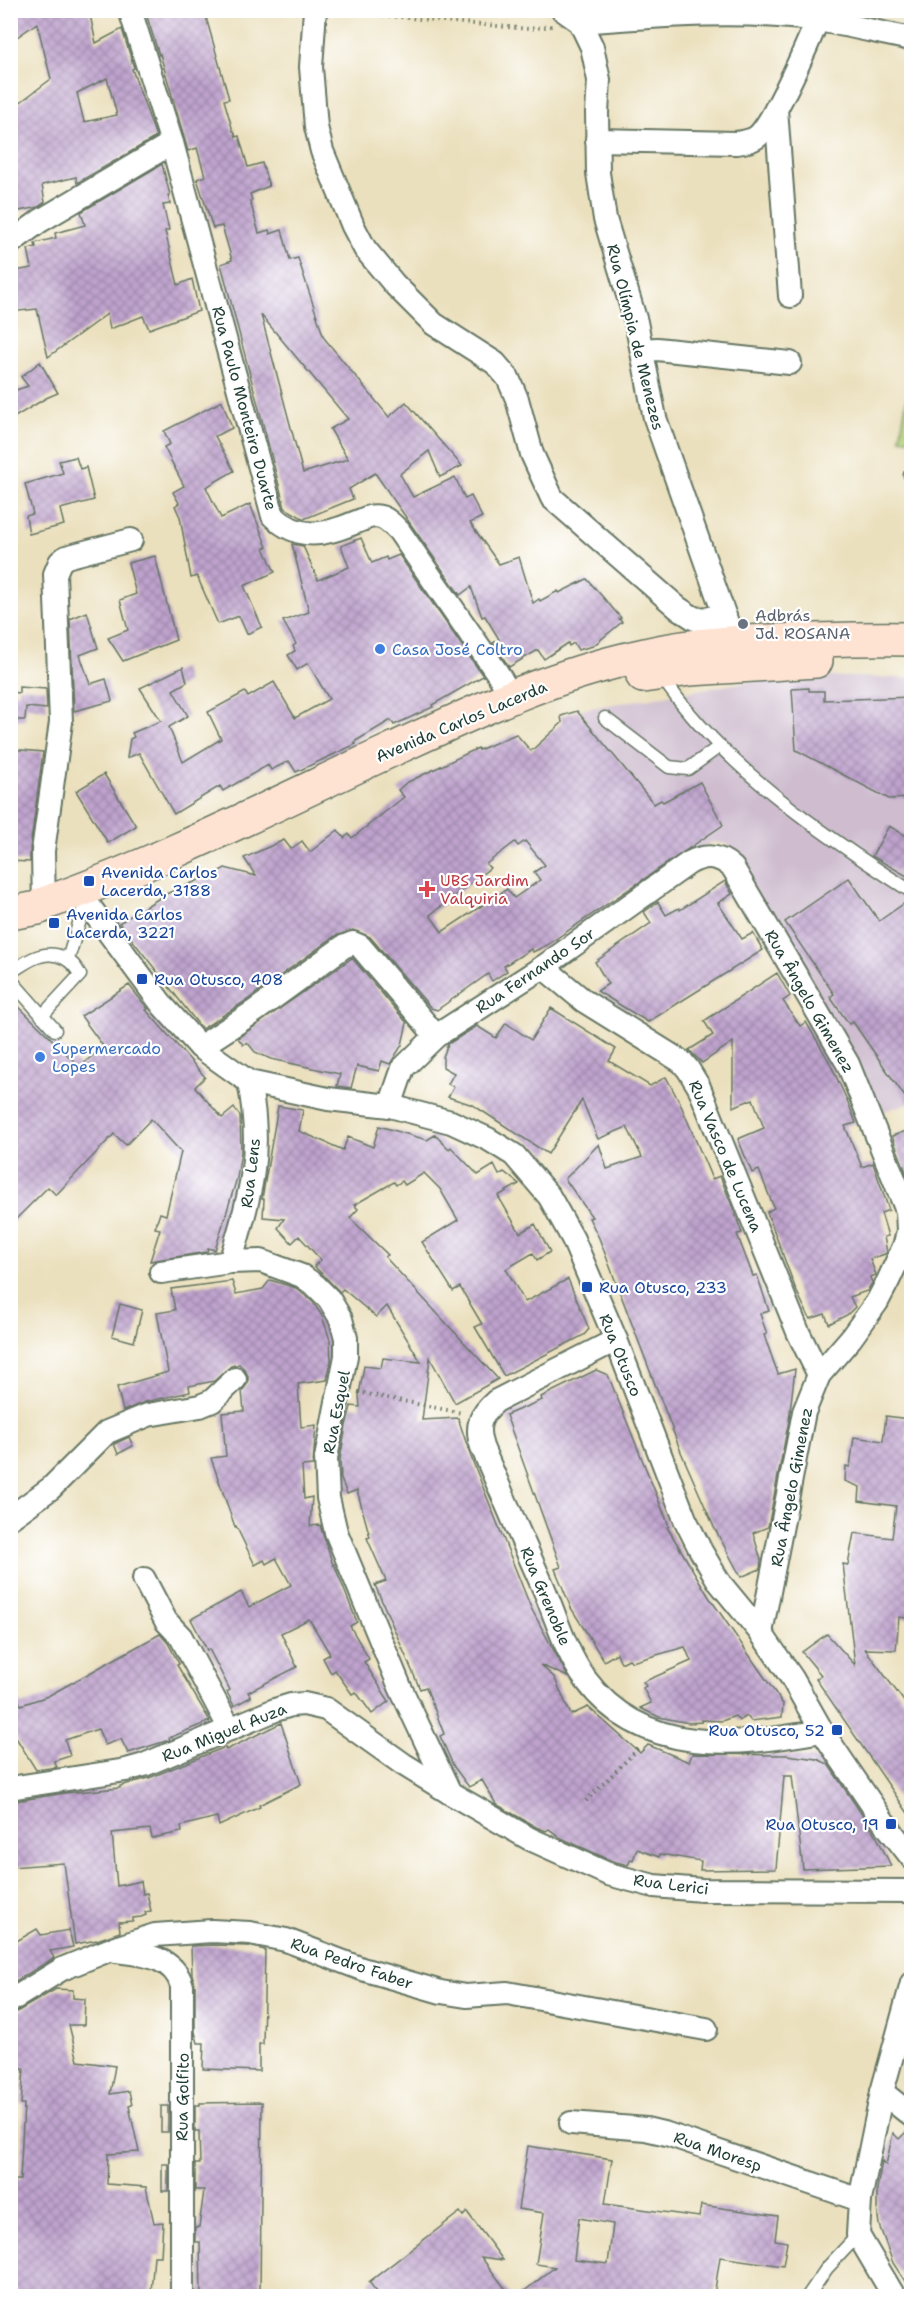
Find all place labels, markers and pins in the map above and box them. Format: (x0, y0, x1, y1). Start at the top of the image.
place label: Adbrás Jd. ROSANA (755, 605, 850, 644)
marker: Adbrás Jd. ROSANA (736, 617, 750, 631)
place label: Casa José Coltro (392, 639, 523, 660)
marker: Casa José Coltro (373, 642, 387, 656)
place label: Avenida Carlos Lacerda, 3188 (101, 862, 218, 901)
place label: UBS Jardim Valquiria (440, 870, 529, 909)
marker: Avenida Carlos Lacerda, 3188 (82, 874, 96, 888)
marker: UBS Jardim Valquiria (418, 880, 436, 898)
place label: Avenida Carlos Lacerda, 3221 (66, 904, 183, 943)
marker: Avenida Carlos Lacerda, 3221 (47, 916, 61, 930)
place label: Rua Otusco, 408 (154, 969, 284, 990)
marker: Rua Otusco, 408 (135, 972, 149, 986)
place label: Supermercado Lopes (52, 1038, 161, 1077)
marker: Supermercado Lopes (33, 1050, 47, 1064)
place label: Rua Otusco, 233 (599, 1277, 727, 1298)
marker: Rua Otusco, 233 (580, 1280, 594, 1294)
place label: Rua Otusco, 52 (709, 1720, 825, 1741)
marker: Rua Otusco, 52 (830, 1723, 844, 1737)
place label: Rua Otusco, 19 (765, 1814, 879, 1835)
marker: Rua Otusco, 19 (884, 1817, 898, 1831)

